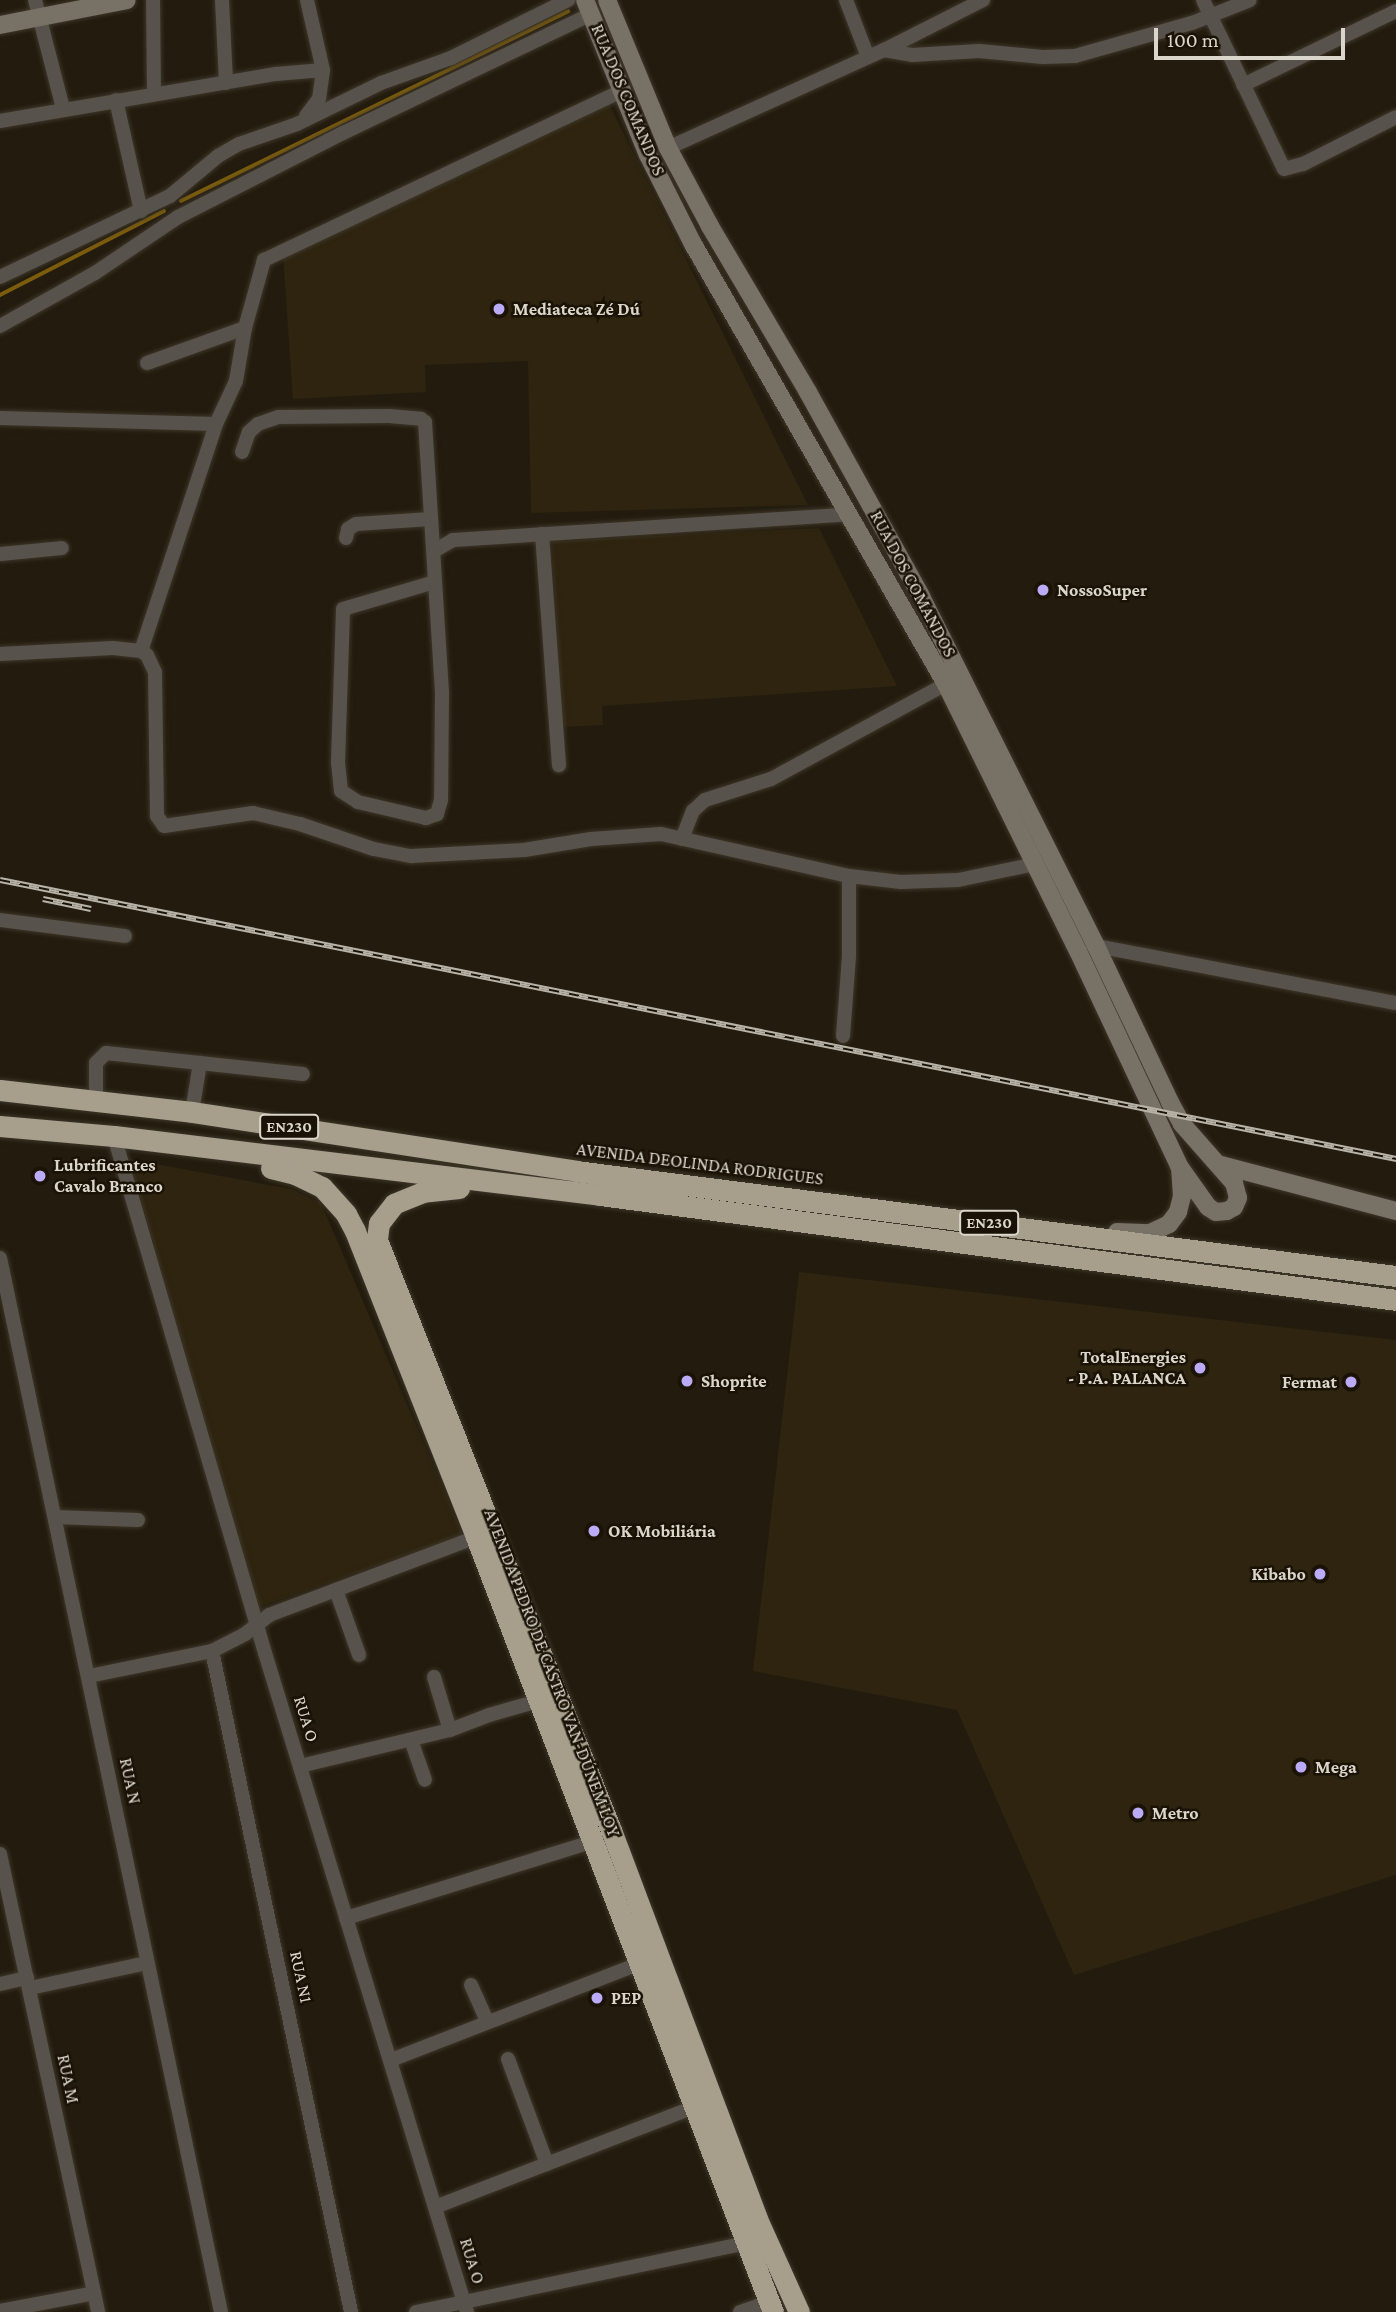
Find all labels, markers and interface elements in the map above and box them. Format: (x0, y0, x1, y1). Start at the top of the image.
scale bar (1158, 14, 1349, 58)
street label: RUA DOS COMANDOS (586, 21, 670, 179)
text: 100 m (1167, 28, 1219, 52)
place label: Mediateca Zé Dú (513, 298, 640, 320)
marker: Mediateca Zé Dú (491, 301, 507, 317)
street label: RUA DOS COMANDOS (865, 507, 961, 661)
place label: NossoSuper (1057, 579, 1147, 601)
marker: NossoSuper (1035, 582, 1051, 598)
road number: EN230 (258, 1114, 320, 1140)
street label: AVENIDA DEOLINDA RODRIGUES (575, 1138, 825, 1190)
place label: Lubrificantes Cavalo Branco (54, 1155, 163, 1198)
marker: Lubrificantes Cavalo Branco (32, 1168, 48, 1184)
road number: EN230 (958, 1210, 1020, 1236)
place label: TotalEnergies - P.A. PALANCA (1068, 1347, 1186, 1390)
marker: TotalEnergies - P.A. PALANCA (1192, 1360, 1208, 1376)
place label: Shoprite (701, 1370, 767, 1392)
place label: Fermat (1282, 1371, 1337, 1393)
marker: Shoprite (679, 1373, 695, 1389)
marker: Fermat (1343, 1374, 1359, 1390)
street label: AVENIDA PEDRO DE CASTRO VAN-DÚNEM LOY (479, 1506, 625, 1840)
place label: OK Mobiliária (608, 1520, 716, 1542)
marker: OK Mobiliária (586, 1523, 602, 1539)
place label: Kibabo (1252, 1563, 1306, 1585)
marker: Kibabo (1312, 1566, 1328, 1582)
street label: RUA O (289, 1693, 323, 1745)
street label: RUA N (115, 1756, 145, 1806)
place label: Mega (1315, 1756, 1357, 1778)
marker: Mega (1293, 1759, 1309, 1775)
place label: Metro (1152, 1802, 1199, 1824)
marker: Metro (1130, 1805, 1146, 1821)
street label: RUA N1 (285, 1949, 317, 2005)
place label: PEP (611, 1987, 641, 2009)
marker: PEP (589, 1990, 605, 2006)
street label: RUA M (52, 2052, 84, 2106)
street label: RUA O (455, 2235, 489, 2287)

